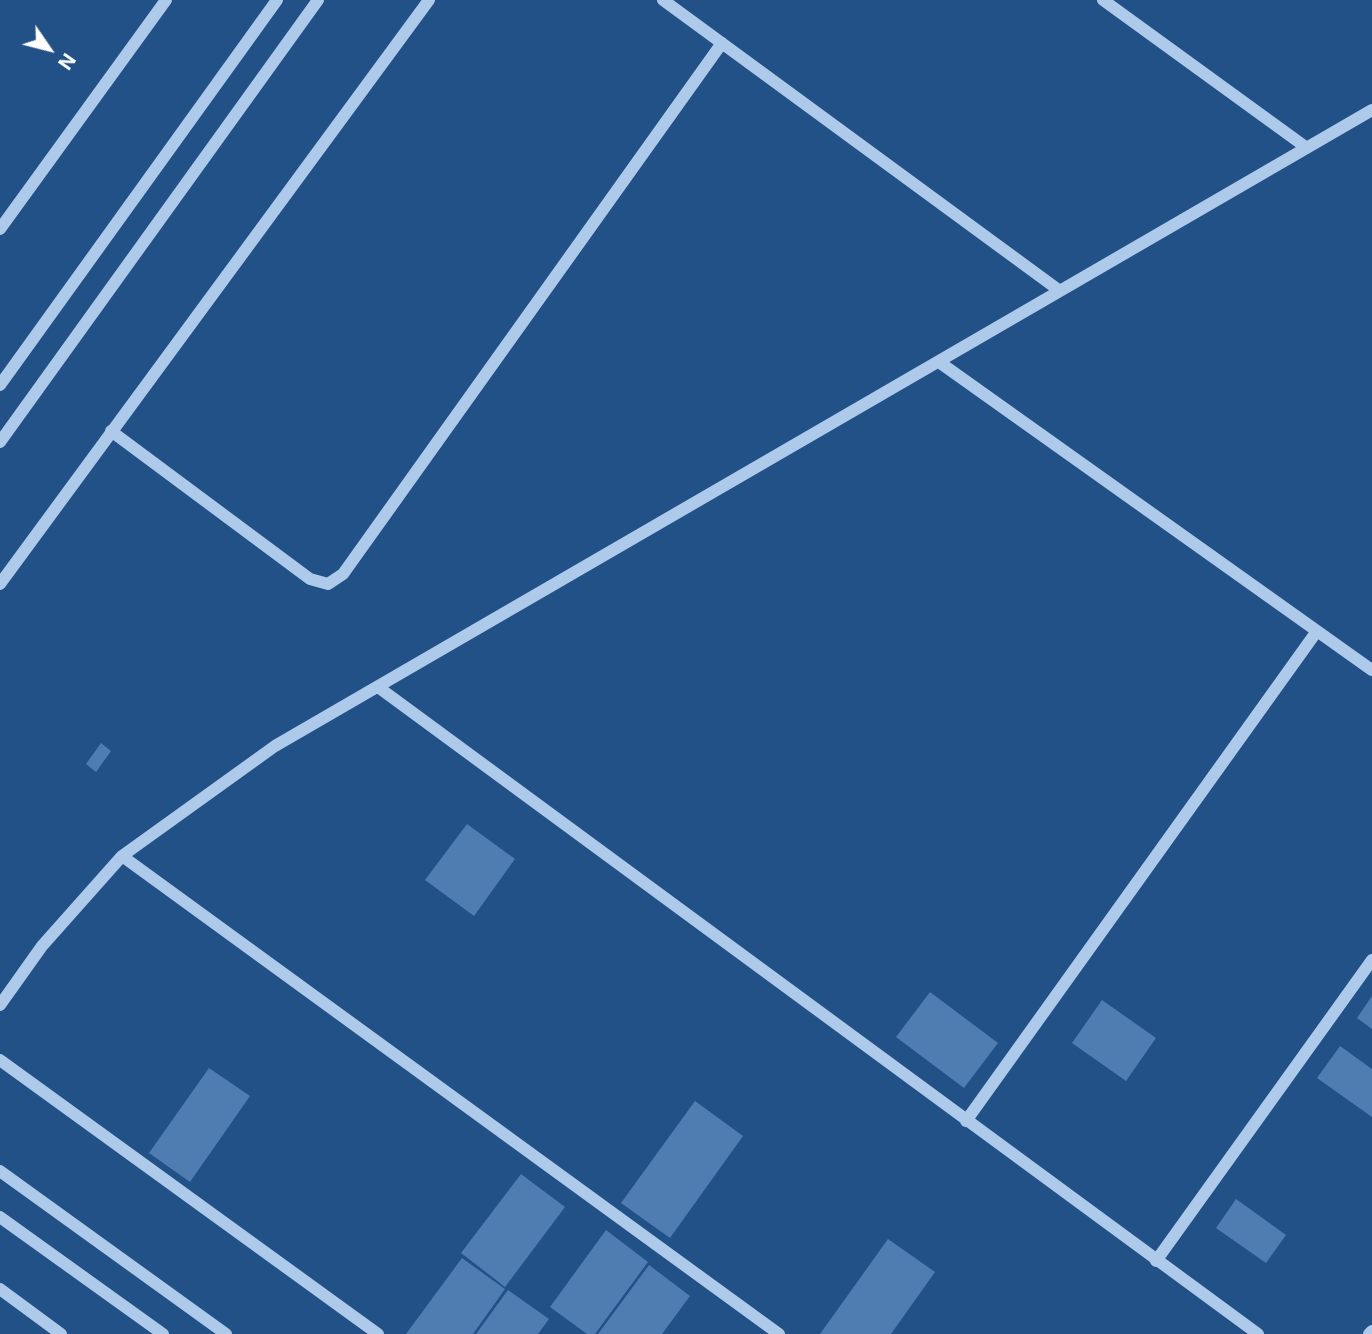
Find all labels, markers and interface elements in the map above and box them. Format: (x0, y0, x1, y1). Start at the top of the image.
north arrow (14, 14, 84, 84)
text: N (53, 49, 80, 74)

